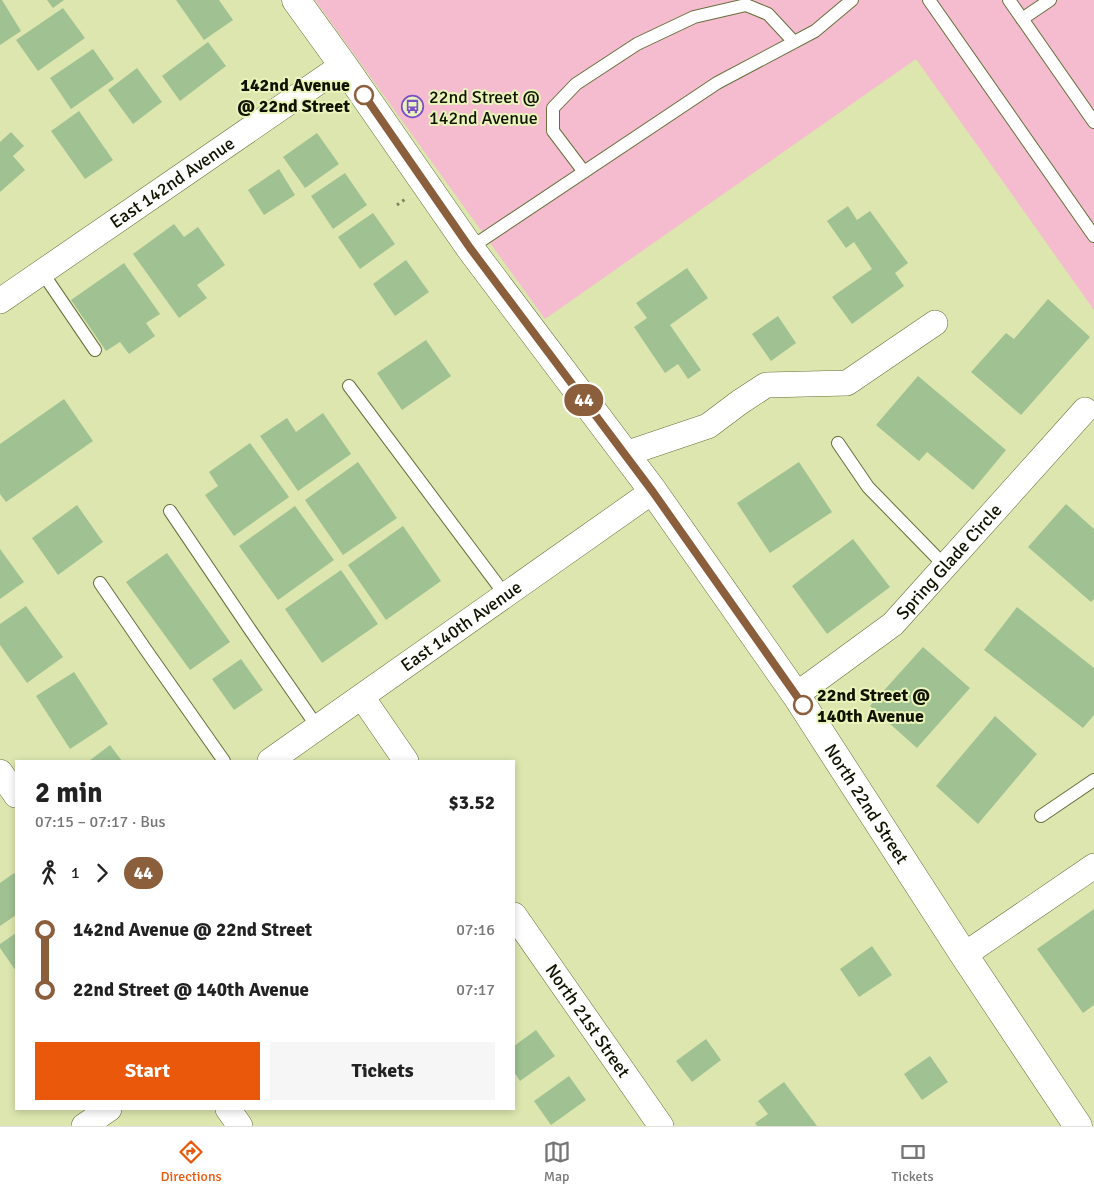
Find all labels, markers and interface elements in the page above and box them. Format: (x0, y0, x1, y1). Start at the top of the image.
place label: 142nd Avenue @ 22nd Street (237, 74, 350, 117)
marker: 142nd Avenue @ 22nd Street (354, 85, 374, 105)
place label: 22nd Street @ 142nd Avenue (429, 86, 540, 129)
bus stop icon: 22nd Street @ 142nd Avenue (401, 95, 425, 119)
street label: East 142nd Avenue (106, 132, 239, 233)
line badge: 44 (562, 384, 606, 416)
text: 44 (574, 389, 594, 411)
street label: Spring Glade Circle (891, 499, 1007, 624)
street label: East 140th Avenue (396, 576, 526, 676)
place label: 22nd Street @ 140th Avenue (817, 684, 930, 727)
marker: 22nd Street @ 140th Avenue (793, 695, 813, 715)
street label: North 22nd Street (820, 740, 913, 868)
text: 2 min (35, 776, 103, 810)
text: $3.52 (449, 791, 495, 815)
text: 07:15 – 07:17 · Bus (35, 812, 166, 832)
icon: walk (35, 859, 63, 887)
icon: forward (88, 859, 116, 887)
text: 44 (134, 862, 153, 884)
text: 1 (71, 863, 80, 883)
text: 142nd Avenue @ 22nd Street (73, 918, 312, 942)
text: 07:16 (456, 920, 495, 940)
street label: North 21st Street (541, 960, 635, 1082)
text: 22nd Street @ 140th Avenue (73, 978, 309, 1002)
text: 07:17 (456, 980, 495, 1000)
button: Start (35, 1042, 260, 1100)
button: Tickets (270, 1042, 495, 1100)
tab: Directions (160, 1138, 222, 1185)
tab: Map (543, 1138, 571, 1185)
tab: Tickets (891, 1138, 934, 1185)

